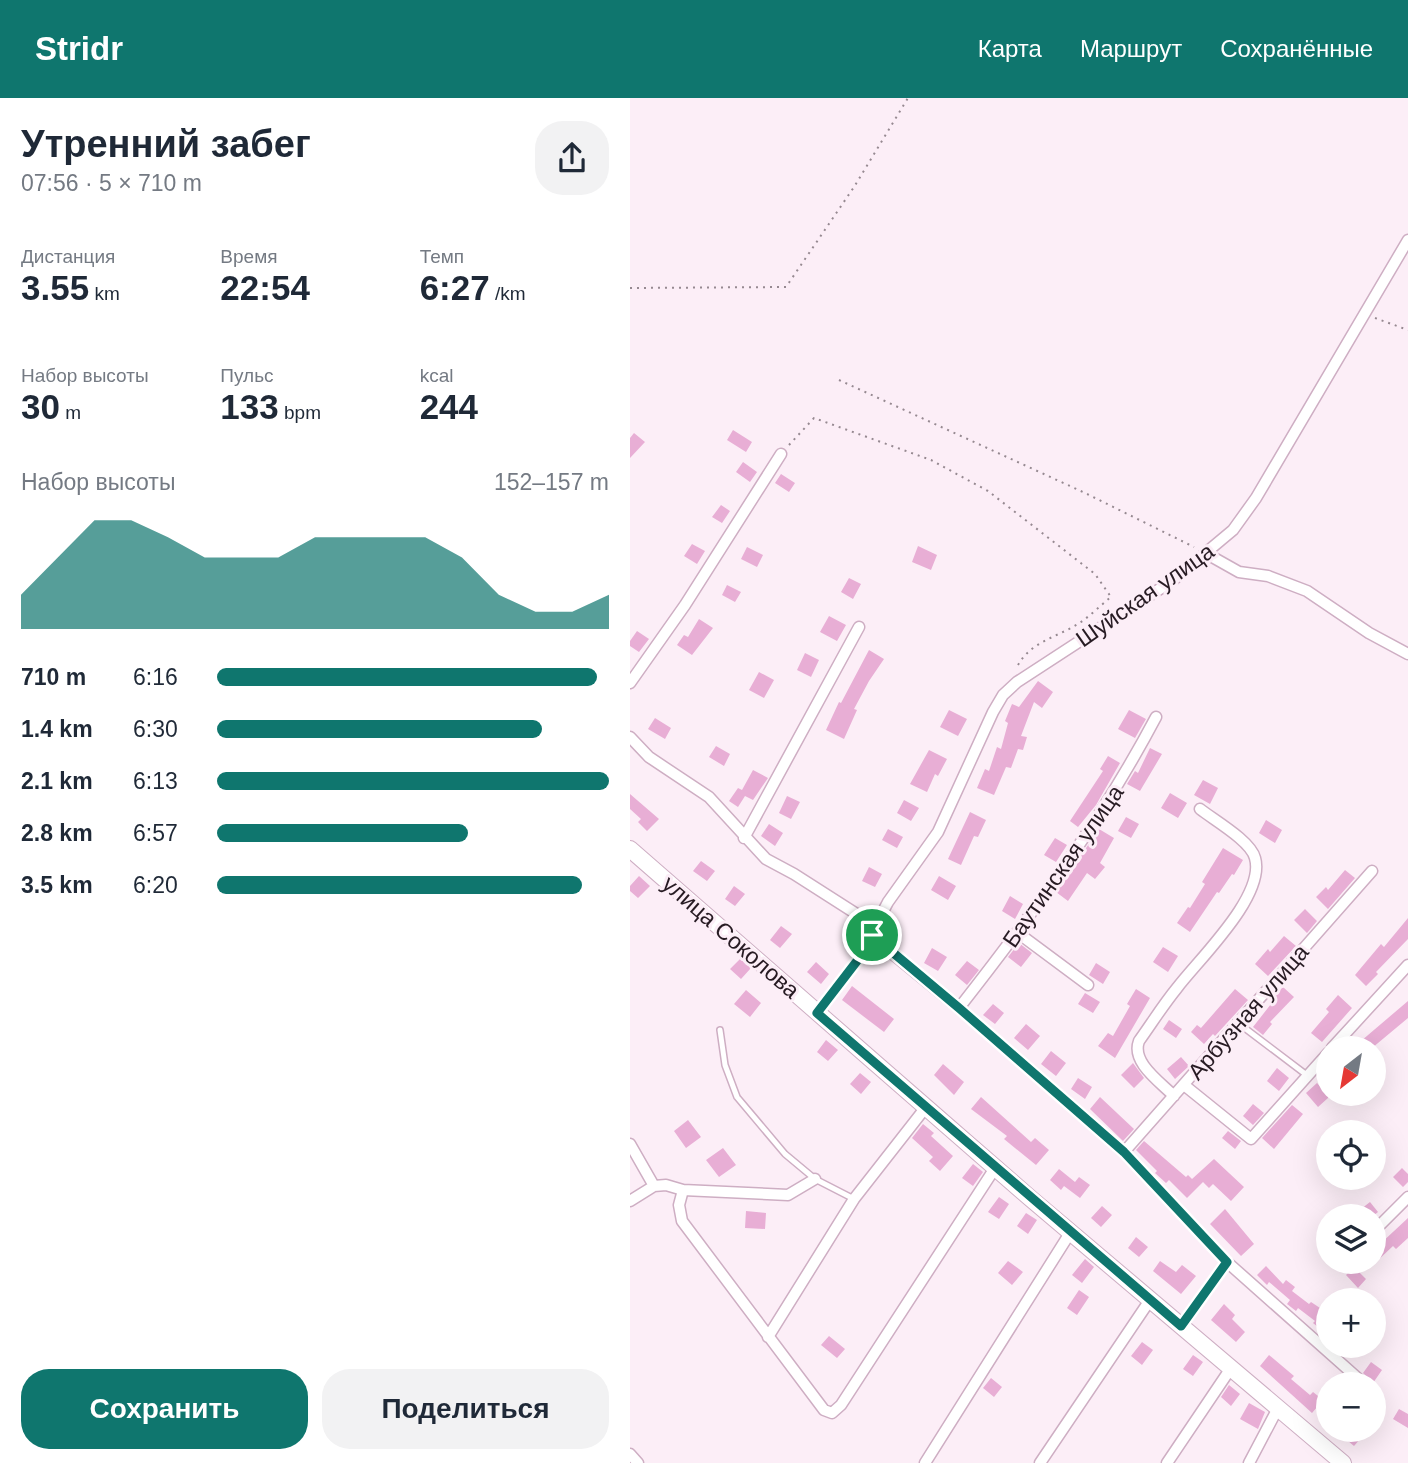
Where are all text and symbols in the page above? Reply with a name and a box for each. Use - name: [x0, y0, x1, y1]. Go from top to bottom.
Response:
- text: Stridr: [35, 30, 123, 67]
- text: Карта: [978, 35, 1042, 62]
- text: Маршрут: [1080, 35, 1182, 62]
- text: Сохранённые: [1220, 35, 1373, 62]
- button: share: [535, 121, 609, 195]
- text: Утренний забег: [21, 123, 311, 165]
- text: 07:56 · 5 × 710 m: [21, 170, 202, 196]
- text: Дистанция: [21, 246, 115, 267]
- text: Время: [220, 246, 278, 267]
- text: Темп: [420, 246, 464, 267]
- text: 3.55: [21, 268, 89, 307]
- text: 22:54: [220, 268, 310, 307]
- text: 6:27: [420, 268, 490, 307]
- text: km: [89, 283, 120, 304]
- text: /km: [490, 283, 526, 304]
- text: Набор высоты: [21, 365, 149, 386]
- text: Пульс: [220, 365, 274, 386]
- text: kcal: [420, 365, 453, 386]
- text: 30: [21, 387, 60, 426]
- text: 133: [220, 387, 279, 426]
- text: 244: [420, 387, 478, 426]
- text: m: [60, 402, 81, 423]
- text: bpm: [279, 402, 321, 423]
- text: Набор высоты: [21, 469, 175, 495]
- text: 152–157 m: [494, 469, 609, 495]
- street label: Шуйская улица: [1071, 538, 1219, 652]
- text: 710 m: [21, 664, 86, 690]
- text: 6:16: [133, 664, 178, 690]
- text: 1.4 km: [21, 716, 93, 742]
- text: 6:30: [133, 716, 178, 742]
- text: 2.1 km: [21, 768, 93, 794]
- text: 6:13: [133, 768, 178, 794]
- street label: Баутинская улица: [997, 780, 1129, 952]
- text: 2.8 km: [21, 820, 93, 846]
- text: 6:57: [133, 820, 178, 846]
- street label: улица Соколова: [657, 870, 805, 1004]
- text: 3.5 km: [21, 872, 93, 898]
- text: 6:20: [133, 872, 178, 898]
- pin: [842, 905, 902, 965]
- icon: arrive: [853, 916, 891, 954]
- street label: Арбузная улица: [1182, 939, 1314, 1085]
- north arrow: [1316, 1036, 1386, 1106]
- map controls: [1316, 1036, 1386, 1442]
- button: locate: [1316, 1120, 1386, 1190]
- button: layers: [1316, 1204, 1386, 1274]
- button: +: [1316, 1288, 1386, 1358]
- button: Сохранить: [21, 1369, 308, 1449]
- button: Поделиться: [322, 1369, 609, 1449]
- button: −: [1316, 1372, 1386, 1442]

